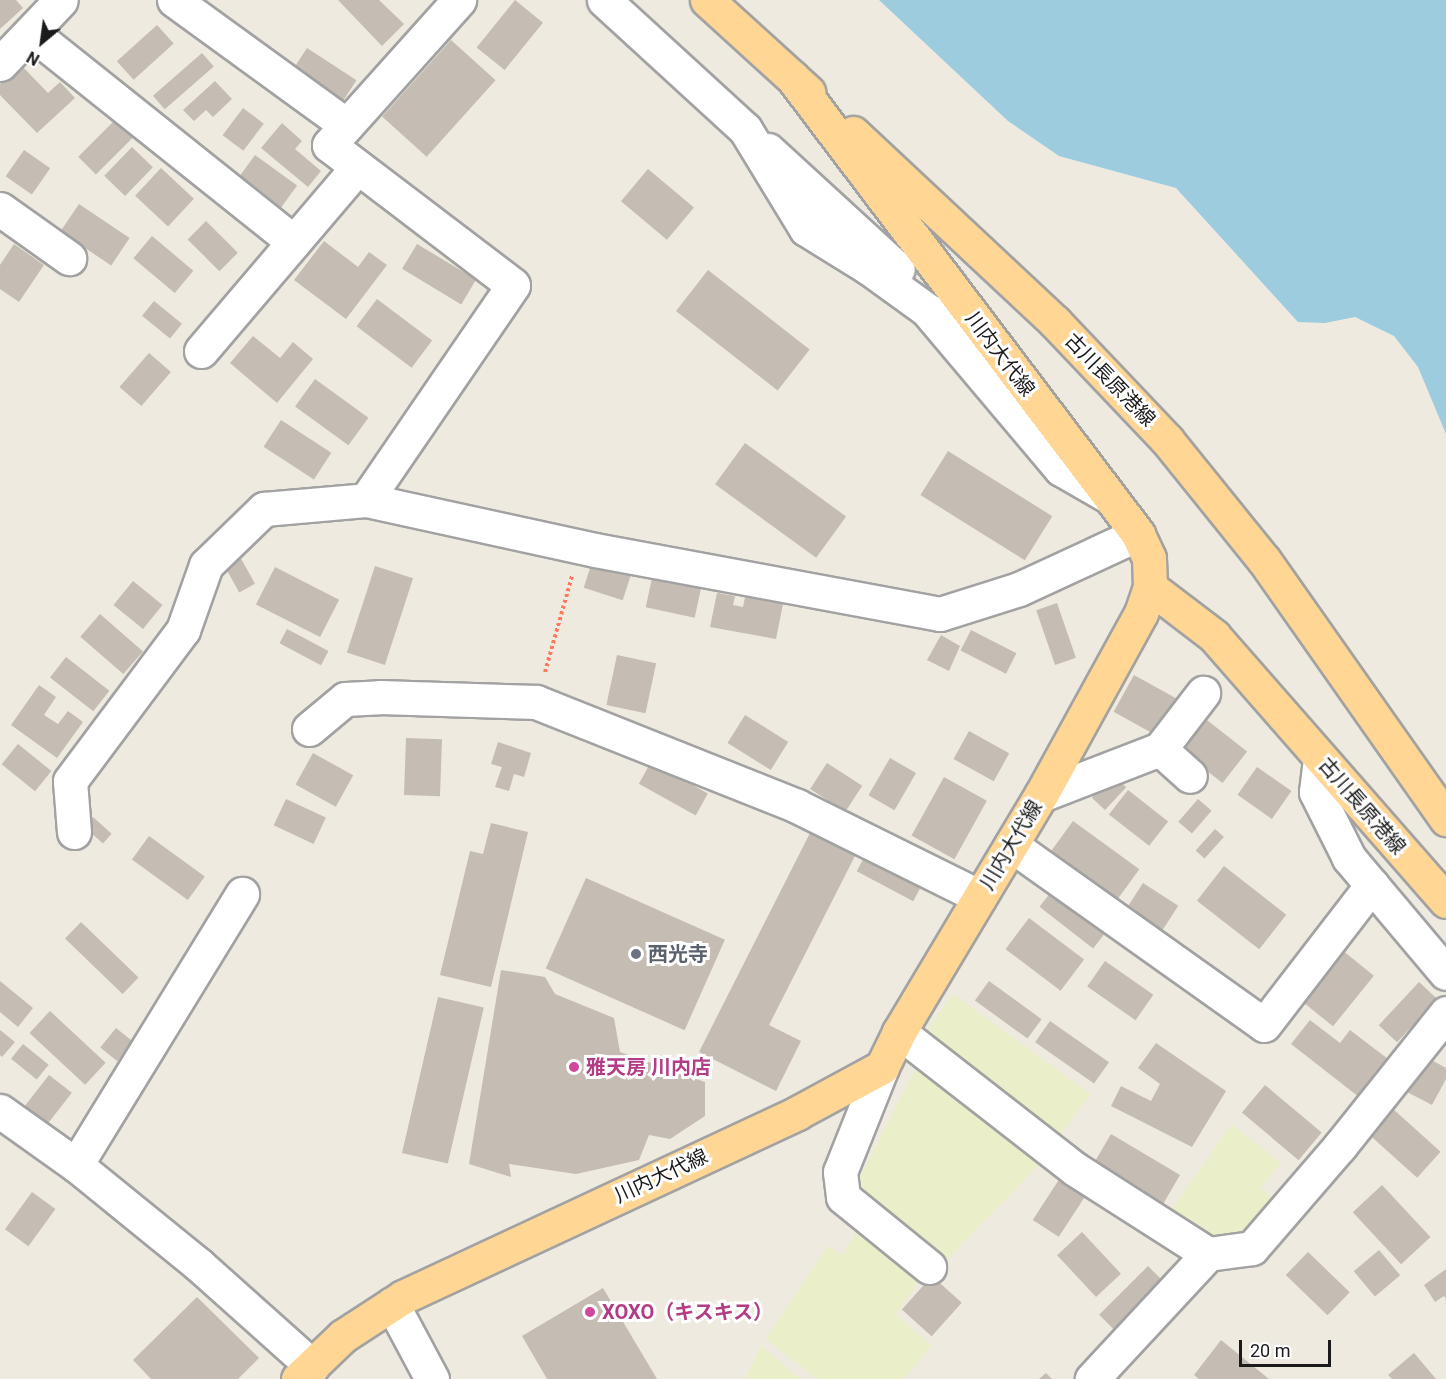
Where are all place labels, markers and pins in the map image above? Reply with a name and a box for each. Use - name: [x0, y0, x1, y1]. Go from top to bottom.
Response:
- place label: 西光寺: [648, 942, 708, 966]
- marker: 西光寺: [629, 947, 643, 961]
- place label: 雅天房 川内店: [586, 1055, 711, 1079]
- marker: 雅天房 川内店: [567, 1060, 581, 1074]
- place label: XOXO（キスキス）: [602, 1300, 774, 1324]
- marker: XOXO（キスキス）: [583, 1305, 597, 1319]

